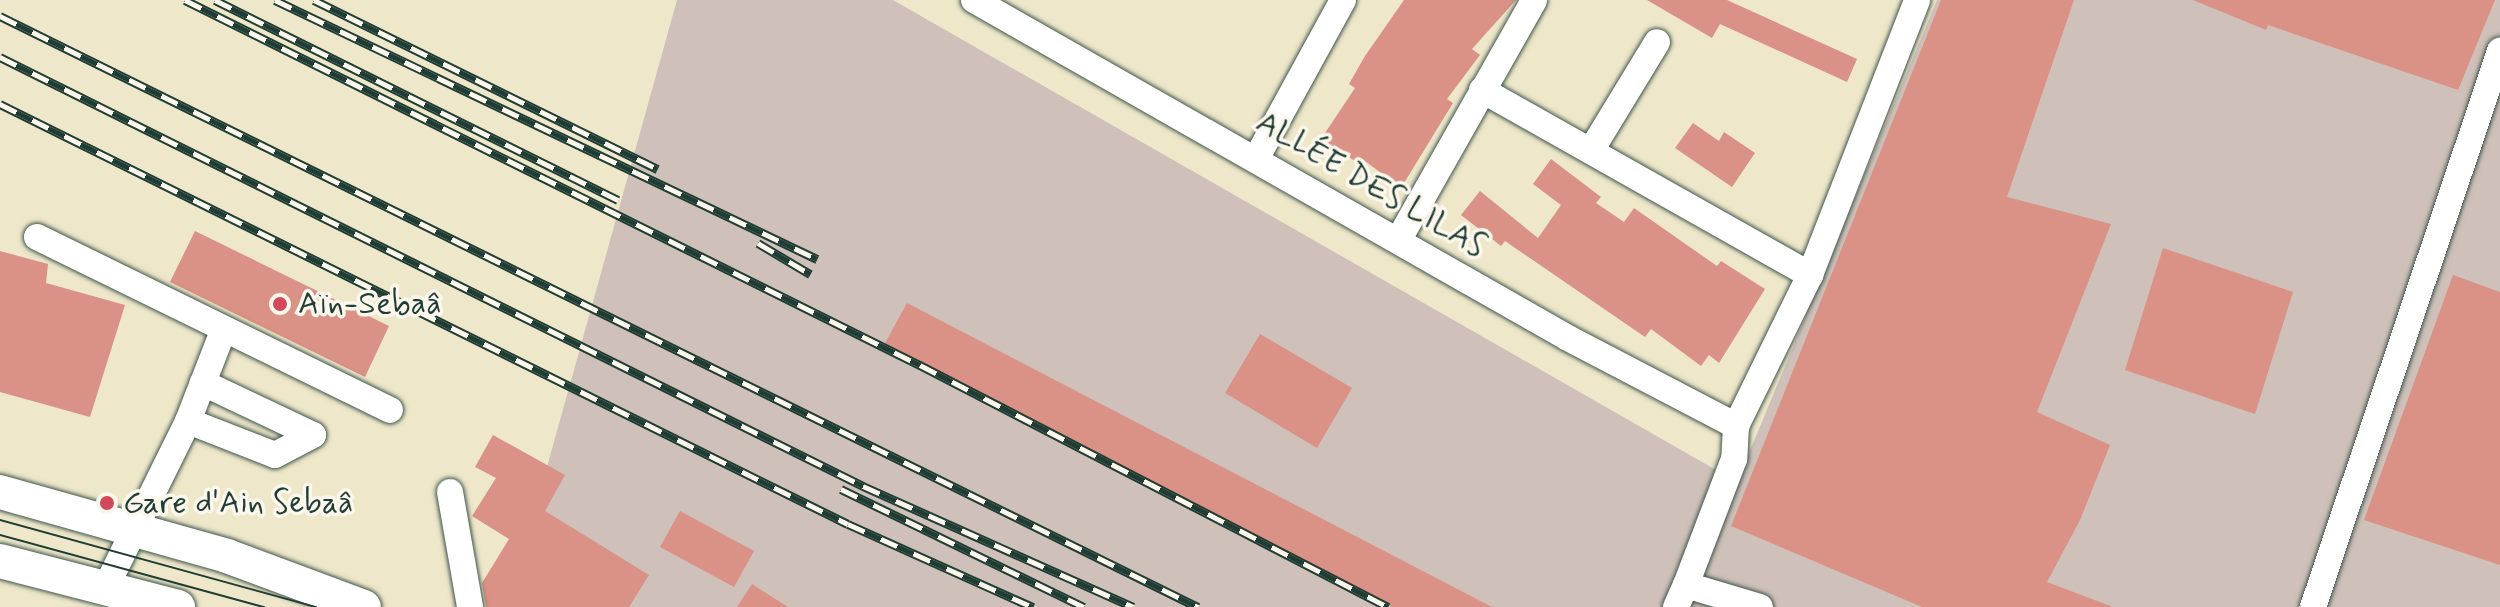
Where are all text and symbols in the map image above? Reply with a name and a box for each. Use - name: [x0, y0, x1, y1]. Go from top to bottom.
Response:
- street label: ALLÉE DES LILAS: [1248, 103, 1494, 267]
- place label: Aïn-Sebaâ: [298, 285, 441, 323]
- marker: Aïn-Sebaâ: [269, 293, 291, 315]
- place label: Gare d'Ain Sebaâ: [123, 484, 353, 522]
- marker: Gare d'Ain Sebaâ: [98, 494, 116, 512]

